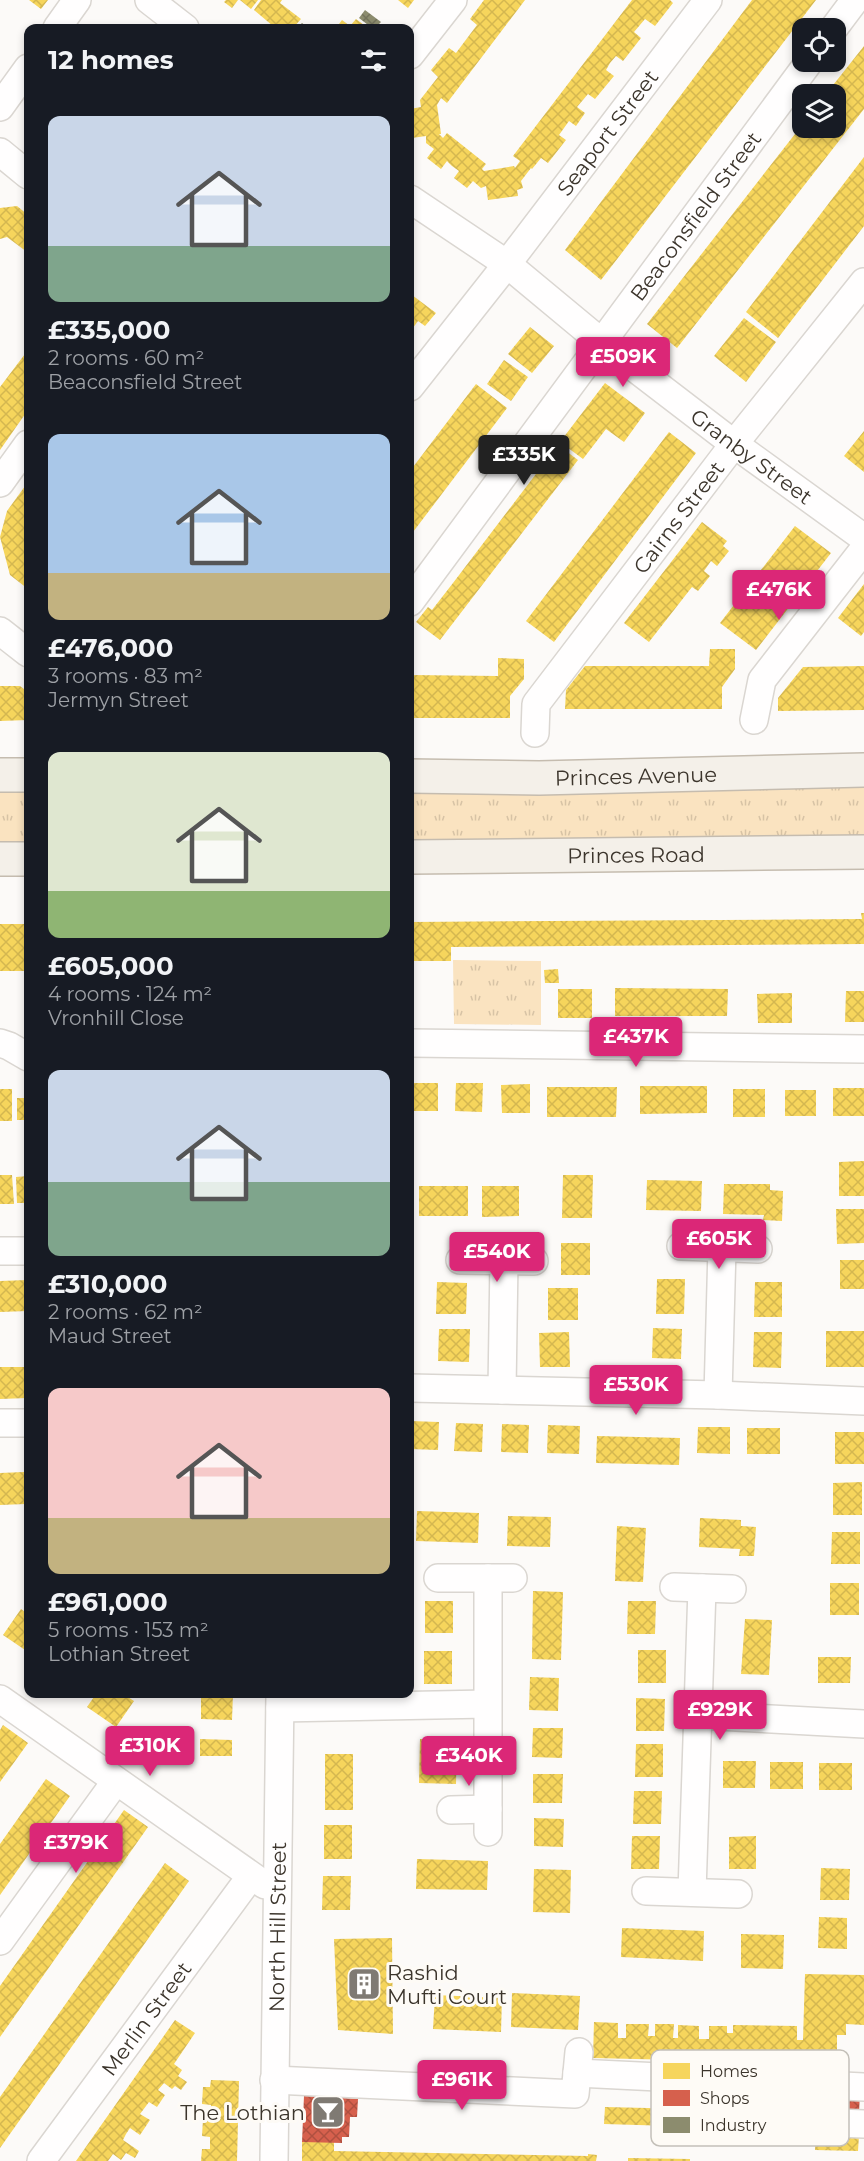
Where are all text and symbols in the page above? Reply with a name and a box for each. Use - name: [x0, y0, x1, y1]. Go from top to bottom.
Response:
- map controls: [792, 18, 846, 138]
- button: locate: [792, 18, 846, 72]
- text: 12 homes: [48, 44, 174, 76]
- icon: filters: [357, 44, 390, 77]
- street label: Seaport Street: [551, 65, 663, 200]
- button: layers: [792, 84, 846, 138]
- street label: Beaconsfield Street: [624, 126, 766, 306]
- icon: home: [165, 155, 273, 263]
- text: £335,000: [48, 314, 170, 346]
- pin: £509K: [581, 337, 665, 388]
- text: £509K: [590, 344, 656, 368]
- text: 2 rooms · 60 m²: [48, 346, 204, 370]
- text: Beaconsfield Street: [48, 370, 242, 394]
- street label: Granby Street: [686, 403, 817, 509]
- pin: £335K: [482, 435, 566, 486]
- text: £335K: [492, 442, 556, 466]
- street label: Cairns Street: [628, 456, 729, 578]
- icon: home: [165, 473, 273, 581]
- pin: £476K: [737, 570, 821, 621]
- text: £476K: [746, 577, 812, 601]
- text: £476,000: [48, 632, 173, 664]
- text: 3 rooms · 83 m²: [48, 664, 203, 688]
- text: Jermyn Street: [48, 688, 189, 712]
- street label: Princes Avenue: [555, 761, 717, 790]
- icon: home: [165, 791, 273, 899]
- street label: Princes Road: [567, 841, 705, 868]
- text: £605,000: [48, 950, 174, 982]
- text: 4 rooms · 124 m²: [48, 982, 212, 1006]
- text: Vronhill Close: [48, 1006, 184, 1030]
- pin: £437K: [594, 1017, 678, 1068]
- text: £437K: [603, 1024, 669, 1048]
- icon: home: [165, 1109, 273, 1217]
- pin: £605K: [677, 1219, 761, 1270]
- text: £605K: [686, 1226, 752, 1250]
- pin: £540K: [455, 1232, 539, 1283]
- text: £540K: [463, 1239, 531, 1263]
- text: £310,000: [48, 1268, 167, 1300]
- text: 2 rooms · 62 m²: [48, 1300, 203, 1324]
- text: Maud Street: [48, 1324, 172, 1348]
- pin: £530K: [594, 1365, 678, 1416]
- text: £530K: [603, 1372, 669, 1396]
- icon: home: [165, 1427, 273, 1535]
- text: £961,000: [48, 1586, 168, 1618]
- text: 5 rooms · 153 m²: [48, 1618, 209, 1642]
- text: Lothian Street: [48, 1642, 190, 1666]
- pin: £929K: [678, 1690, 762, 1741]
- text: £929K: [688, 1697, 752, 1721]
- pin: £310K: [108, 1726, 192, 1777]
- text: £310K: [119, 1733, 181, 1757]
- pin: £340K: [427, 1736, 511, 1787]
- text: £340K: [435, 1743, 503, 1767]
- pin: £379K: [34, 1823, 118, 1874]
- text: £379K: [44, 1830, 108, 1854]
- street label: North Hill Street: [263, 1842, 291, 2012]
- street label: Merlin Street: [96, 1957, 196, 2080]
- place label: Rashid Mufti Court: [387, 1960, 507, 2009]
- building icon: Rashid Mufti Court: [346, 1966, 382, 2002]
- legend: [651, 2050, 849, 2146]
- pin: £961K: [420, 2060, 504, 2111]
- text: Homes: [700, 2062, 758, 2081]
- text: £961K: [431, 2067, 493, 2091]
- text: Shops: [700, 2089, 750, 2108]
- bar icon: The Lothian: [310, 2094, 346, 2130]
- place label: The Lothian: [180, 2100, 305, 2125]
- text: Industry: [700, 2116, 767, 2135]

